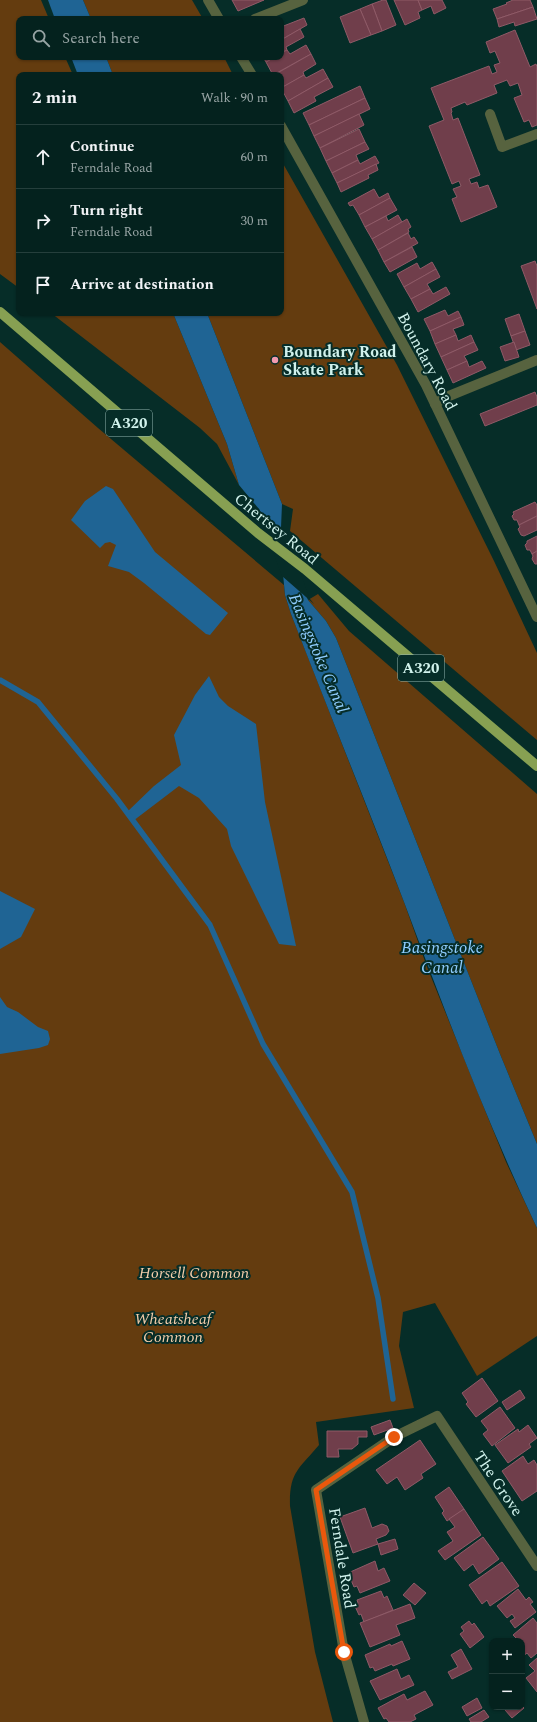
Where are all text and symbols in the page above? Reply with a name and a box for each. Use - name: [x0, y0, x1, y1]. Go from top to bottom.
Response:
- search box: [16, 16, 284, 60]
- icon: search: [30, 27, 52, 49]
- text: Search here: [62, 27, 140, 50]
- text: 2 min: [32, 85, 77, 111]
- text: Walk · 90 m: [201, 88, 268, 108]
- text: Continue: [70, 135, 135, 158]
- icon: ahead: [32, 146, 54, 168]
- text: 60 m: [241, 147, 268, 167]
- text: Ferndale Road: [70, 158, 153, 178]
- text: Turn right: [70, 199, 143, 222]
- icon: right: [32, 210, 54, 232]
- text: 30 m: [241, 211, 268, 231]
- text: Ferndale Road: [70, 222, 153, 242]
- text: Arrive at destination: [70, 273, 214, 296]
- icon: arrive: [32, 274, 54, 296]
- street label: Boundary Road: [391, 308, 463, 415]
- place label: Boundary Road Skate Park: [283, 340, 397, 382]
- marker: Boundary Road Skate Park: [270, 355, 280, 365]
- road number: A320: [106, 410, 152, 436]
- street label: Chertsey Road: [229, 487, 324, 571]
- water label: Basingstoke Canal: [281, 589, 355, 718]
- road number: A320: [398, 655, 444, 681]
- water label: Basingstoke Canal: [401, 935, 483, 981]
- park label: Horsell Common: [139, 1261, 250, 1285]
- park label: Wheatsheaf Common: [134, 1307, 215, 1349]
- route end: [385, 1428, 403, 1446]
- street label: The Grove: [467, 1446, 529, 1521]
- street label: Ferndale Road: [322, 1506, 362, 1610]
- map controls: [489, 1638, 525, 1710]
- button: +: [489, 1638, 525, 1674]
- route start: [335, 1643, 353, 1661]
- button: −: [489, 1674, 525, 1710]

